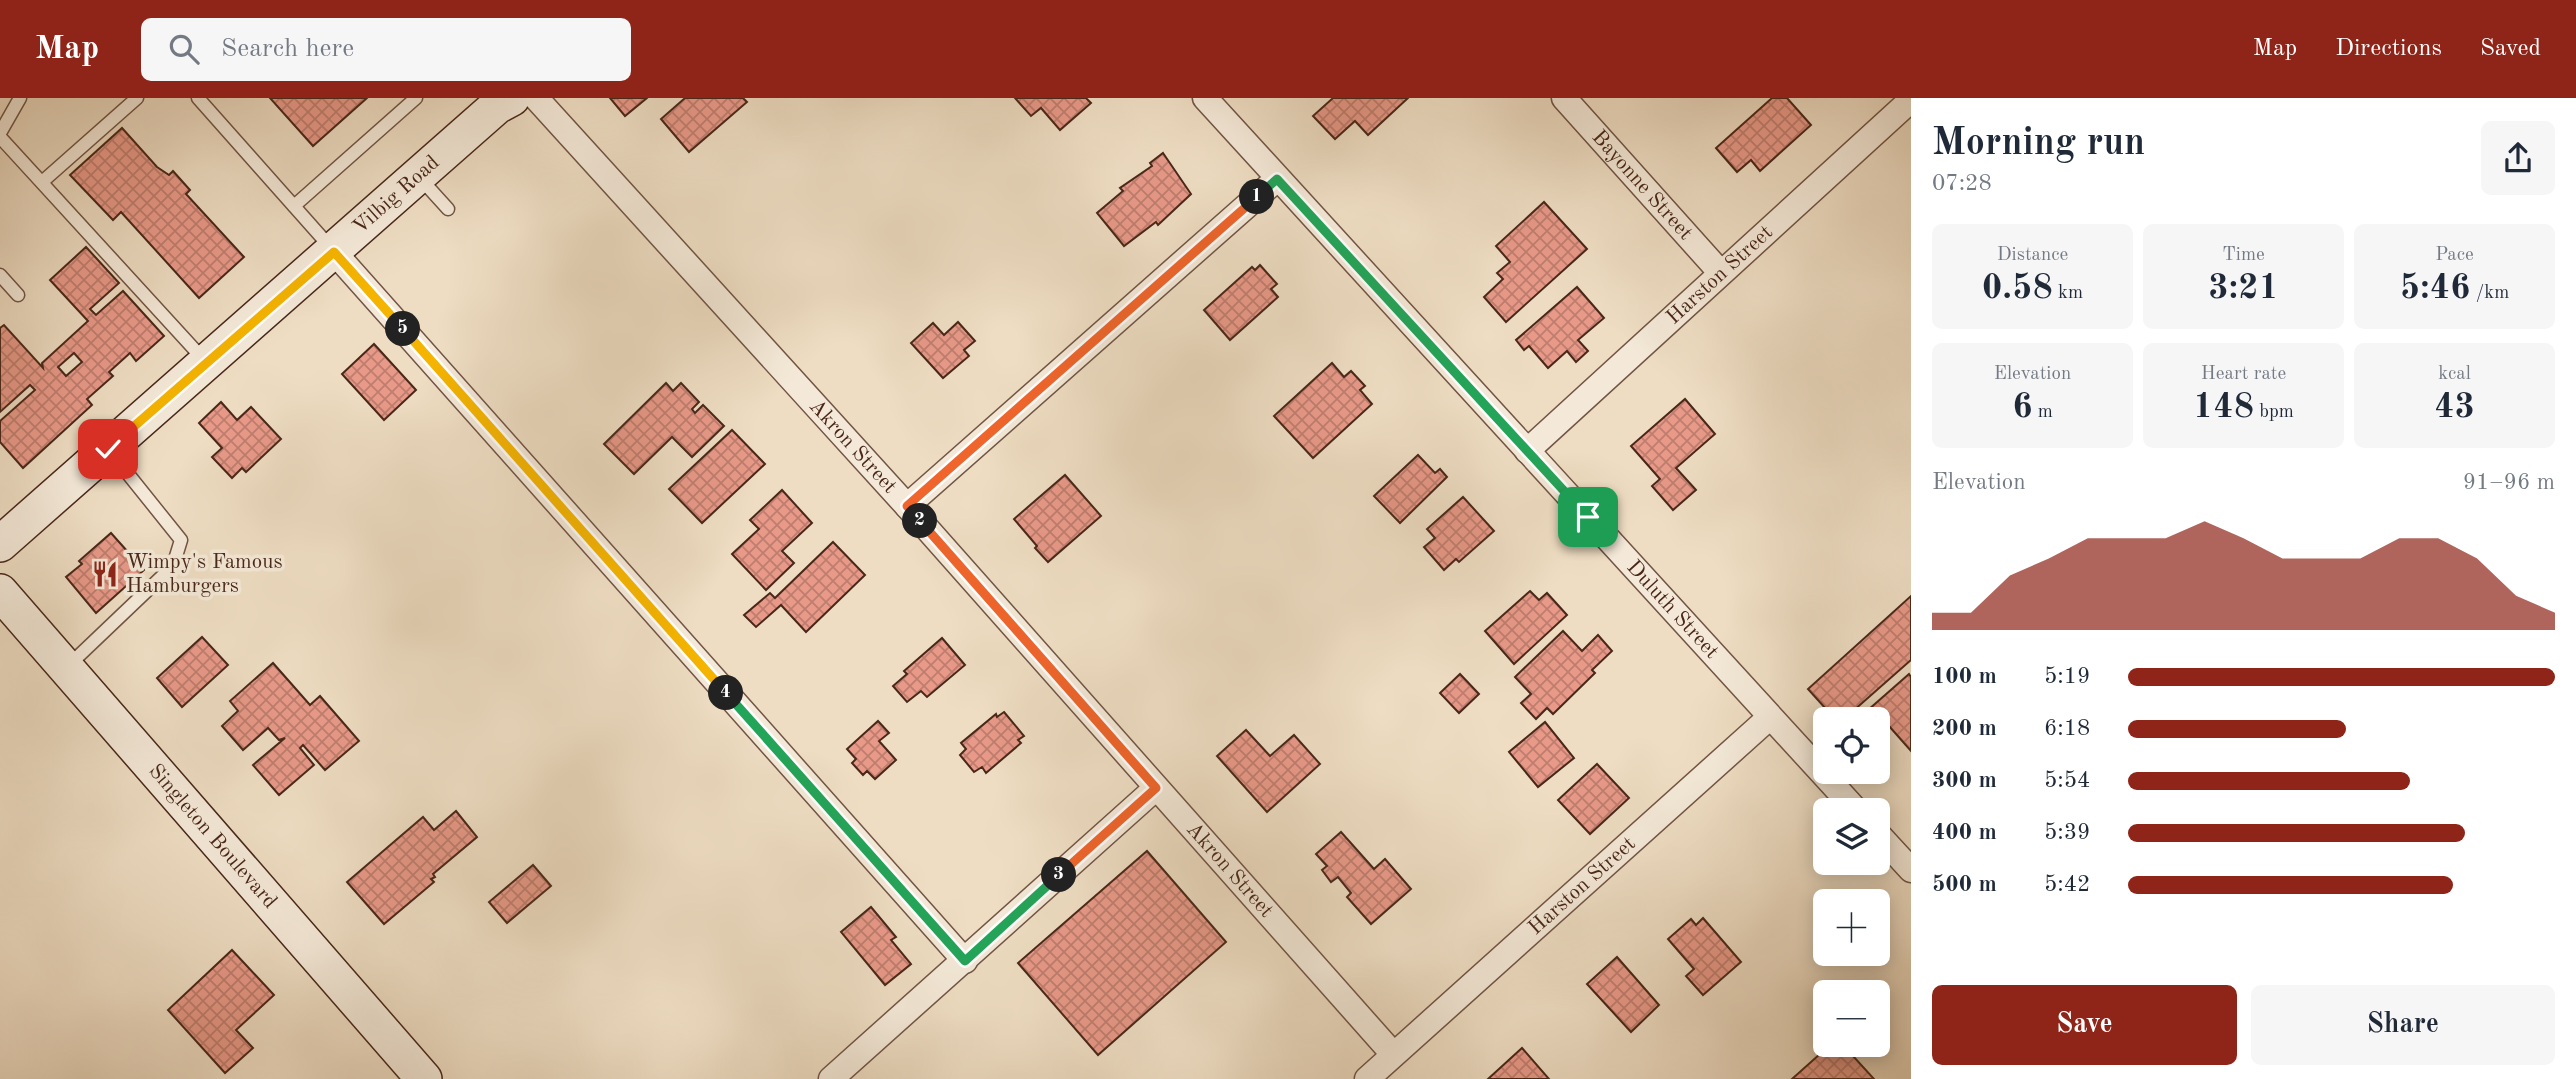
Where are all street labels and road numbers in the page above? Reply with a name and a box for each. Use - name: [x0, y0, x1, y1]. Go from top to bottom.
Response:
- street label: Bayonne Street: [1588, 126, 1696, 244]
- street label: Vilbig Road: [349, 152, 443, 238]
- street label: Harston Street: [1663, 221, 1777, 328]
- street label: Akron Street: [805, 395, 901, 498]
- street label: Duluth Street: [1623, 556, 1723, 663]
- street label: Singleton Boulevard: [145, 760, 281, 913]
- street label: Akron Street: [1183, 819, 1277, 921]
- street label: Harston Street: [1525, 833, 1639, 939]

